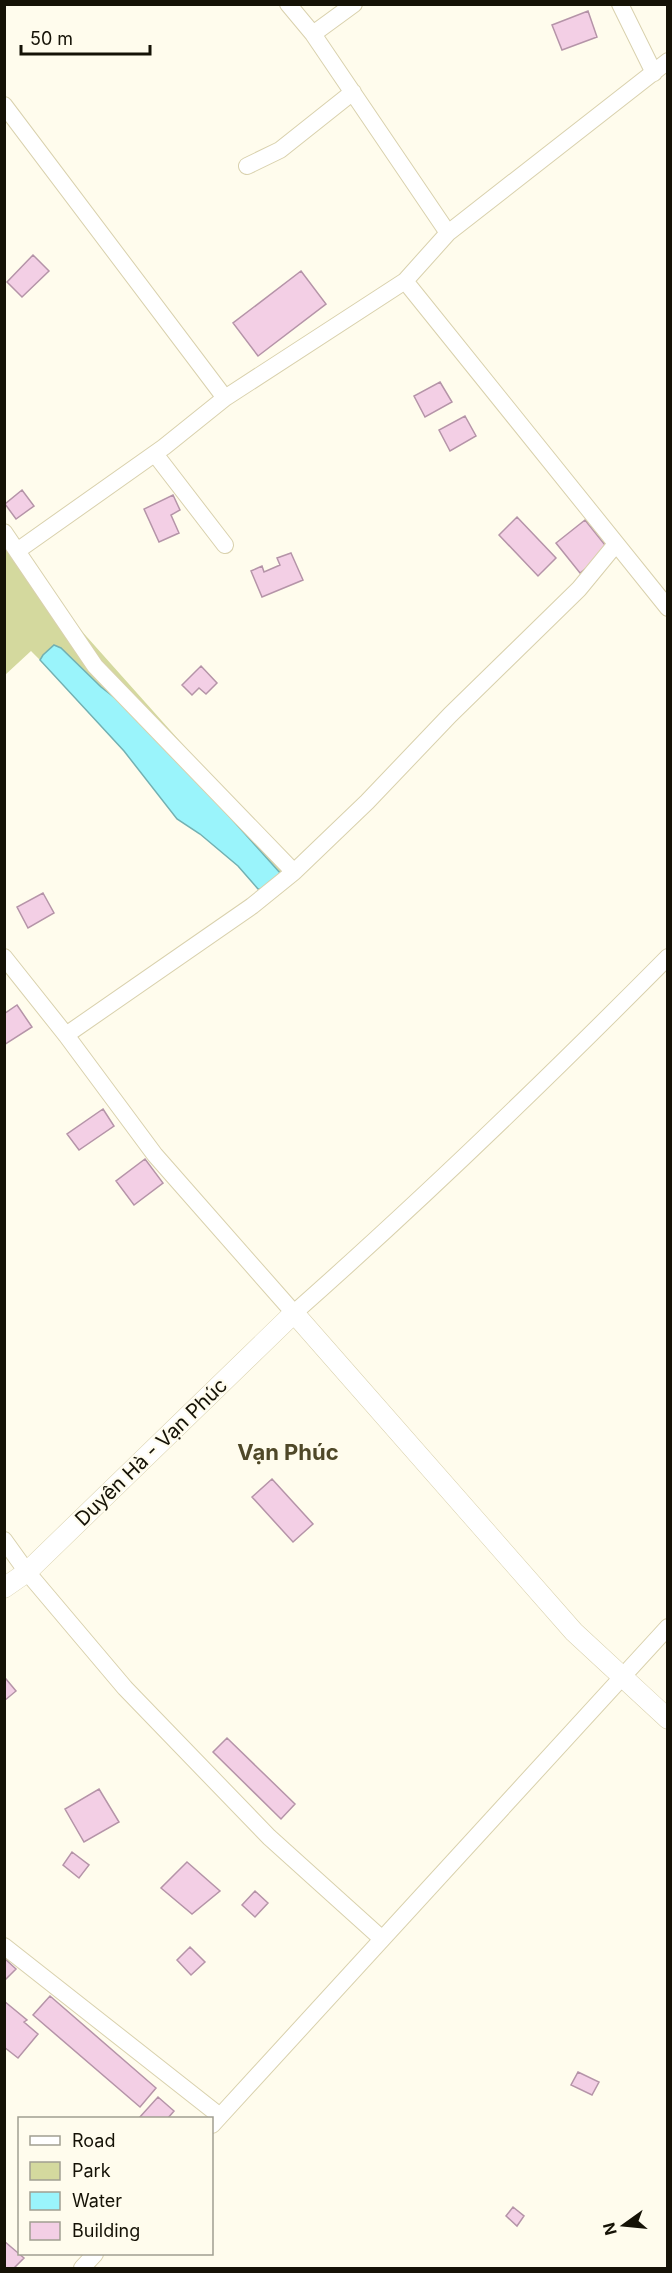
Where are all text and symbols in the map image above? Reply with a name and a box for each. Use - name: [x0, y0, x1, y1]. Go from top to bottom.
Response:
- scale bar: [21, 18, 150, 56]
- text: 50 m: [30, 28, 73, 49]
- street label: Duyên Hà - Vạn Phúc: [70, 1373, 232, 1531]
- district label: Vạn Phúc: [237, 1439, 339, 1465]
- legend: [18, 2117, 213, 2255]
- text: Road: [72, 2130, 115, 2151]
- text: Park: [72, 2160, 111, 2181]
- text: Water: [72, 2190, 122, 2211]
- north arrow: [594, 2195, 654, 2255]
- text: Building: [72, 2220, 140, 2241]
- text: N: [598, 2220, 621, 2237]

